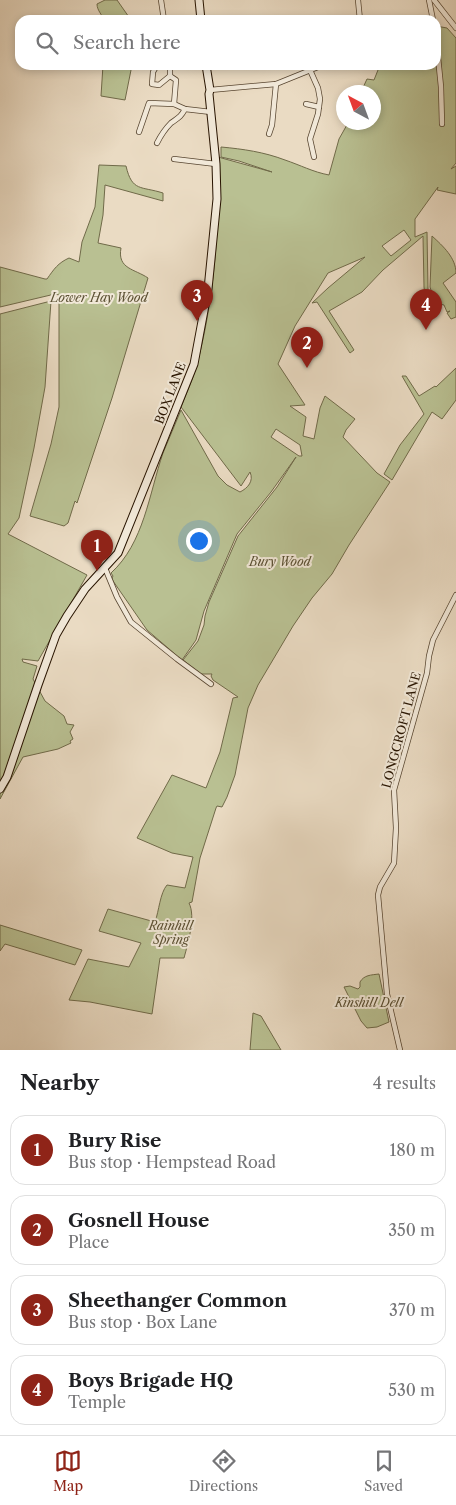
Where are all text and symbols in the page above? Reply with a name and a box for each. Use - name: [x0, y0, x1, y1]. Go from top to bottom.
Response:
- search box: [15, 15, 441, 70]
- icon: search: [33, 29, 61, 57]
- text: Search here: [73, 31, 181, 54]
- north arrow: [336, 85, 381, 130]
- pin: 3: [181, 280, 213, 321]
- pin: 4: [410, 289, 442, 330]
- park label: Lower Hay Wood: [49, 290, 150, 305]
- pin: 2: [291, 327, 323, 368]
- street label: BOX LANE: [151, 360, 189, 426]
- your location: [186, 528, 212, 554]
- pin: 1: [81, 530, 113, 571]
- park label: Bury Wood: [248, 554, 313, 569]
- street label: LONGCROFT LANE: [378, 670, 424, 790]
- park label: Rainhill Spring: [148, 918, 194, 947]
- park label: Kinshill Dell: [334, 995, 404, 1010]
- text: Nearby: [20, 1070, 99, 1095]
- text: 4 results: [373, 1073, 436, 1093]
- text: Bury Rise: [68, 1129, 161, 1152]
- text: 1: [33, 1140, 41, 1160]
- text: 180 m: [389, 1140, 435, 1160]
- text: Bus stop · Hempstead Road: [68, 1152, 276, 1172]
- text: Gosnell House: [68, 1209, 209, 1232]
- text: 2: [32, 1220, 42, 1240]
- text: 350 m: [388, 1220, 435, 1240]
- text: Place: [68, 1232, 109, 1252]
- text: Sheethanger Common: [68, 1289, 287, 1312]
- text: 3: [32, 1300, 42, 1320]
- text: 370 m: [389, 1300, 435, 1320]
- text: Bus stop · Box Lane: [68, 1312, 217, 1332]
- text: Boys Brigade HQ: [68, 1369, 233, 1392]
- text: 4: [32, 1380, 42, 1400]
- text: 530 m: [388, 1380, 435, 1400]
- text: Temple: [68, 1392, 126, 1412]
- tab: Map: [53, 1447, 83, 1495]
- tab: Directions: [189, 1447, 258, 1495]
- tab: Saved: [364, 1447, 403, 1495]

